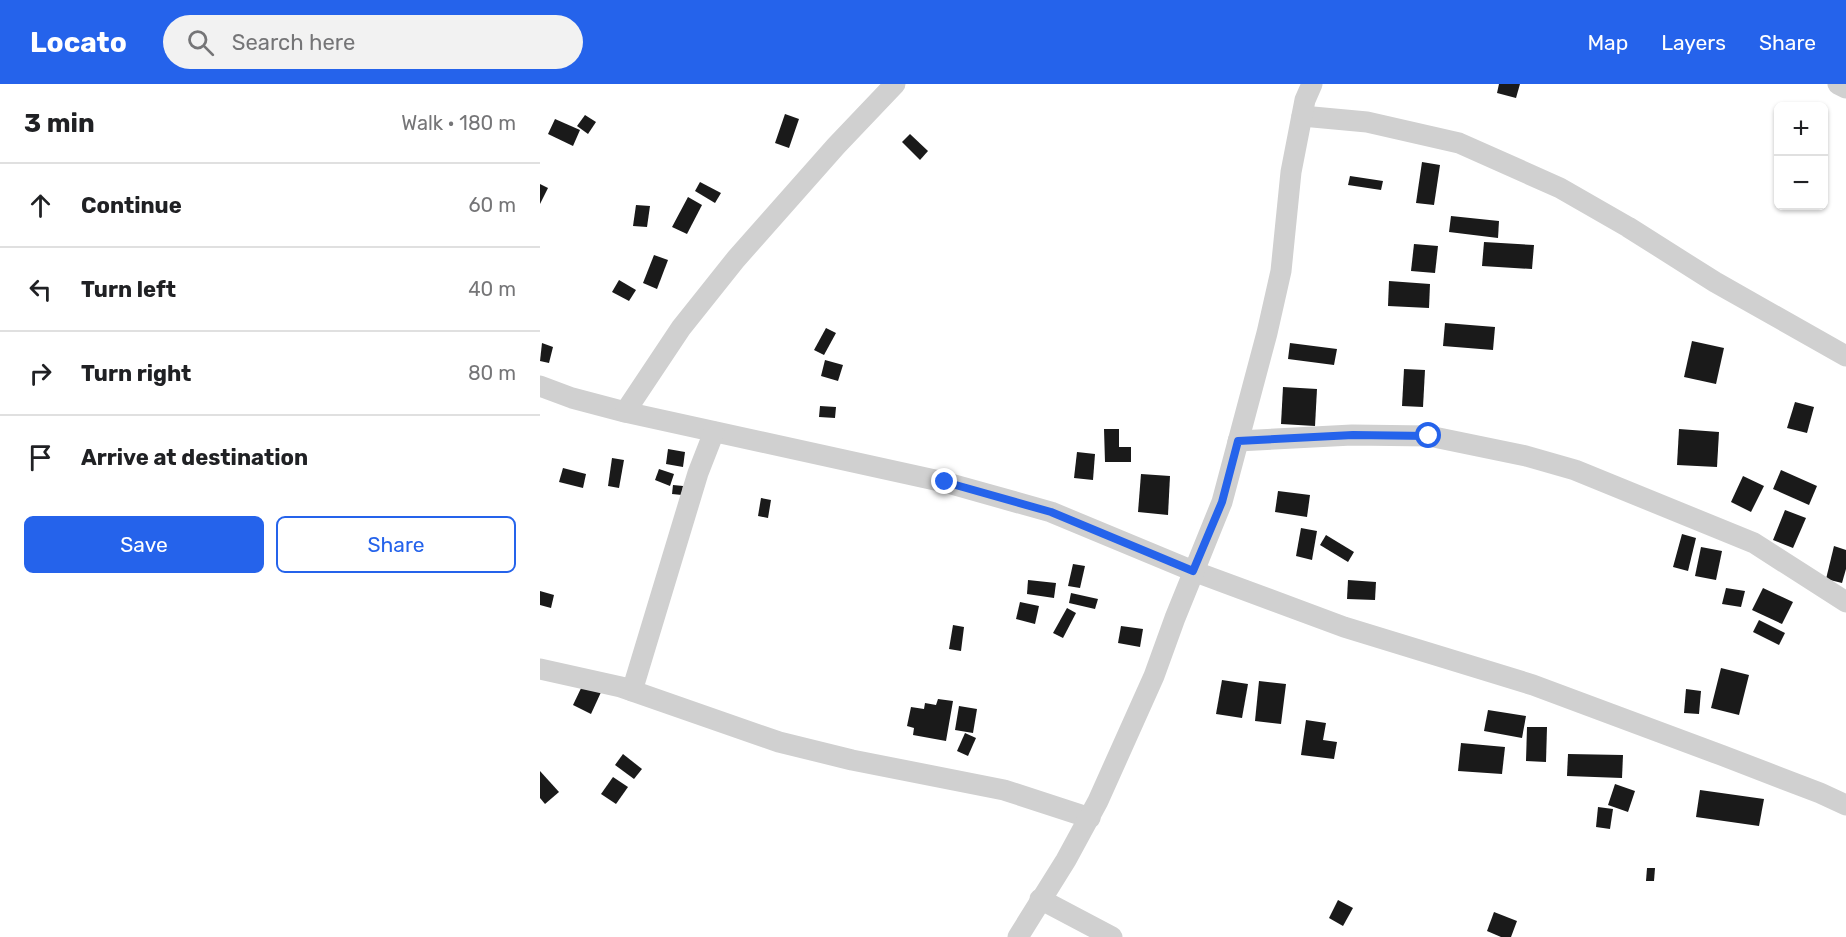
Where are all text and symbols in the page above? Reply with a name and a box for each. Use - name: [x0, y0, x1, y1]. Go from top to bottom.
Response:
- search box: [163, 15, 583, 69]
- text: Locato: [30, 26, 127, 59]
- icon: search: [184, 26, 217, 59]
- text: Search here: [232, 29, 355, 56]
- text: Map: [1587, 30, 1628, 55]
- text: Layers: [1661, 30, 1726, 55]
- text: Share: [1759, 30, 1816, 55]
- map controls: [1774, 102, 1828, 210]
- button: +: [1774, 102, 1828, 156]
- text: 3 min: [24, 108, 95, 139]
- text: Walk · 180 m: [401, 111, 516, 135]
- button: −: [1774, 156, 1828, 210]
- icon: ahead: [24, 189, 57, 222]
- text: Continue: [81, 192, 182, 219]
- text: 60 m: [469, 193, 516, 217]
- icon: left: [24, 273, 57, 306]
- text: Turn left: [81, 276, 176, 303]
- text: 40 m: [468, 277, 516, 301]
- icon: right: [24, 357, 57, 390]
- text: Turn right: [81, 360, 191, 387]
- text: 80 m: [468, 361, 516, 385]
- route start: [1415, 422, 1441, 448]
- icon: arrive: [24, 441, 57, 474]
- text: Arrive at destination: [81, 444, 308, 471]
- route end: [931, 468, 957, 494]
- button: Save: [24, 516, 264, 573]
- button: Share: [276, 516, 516, 573]

